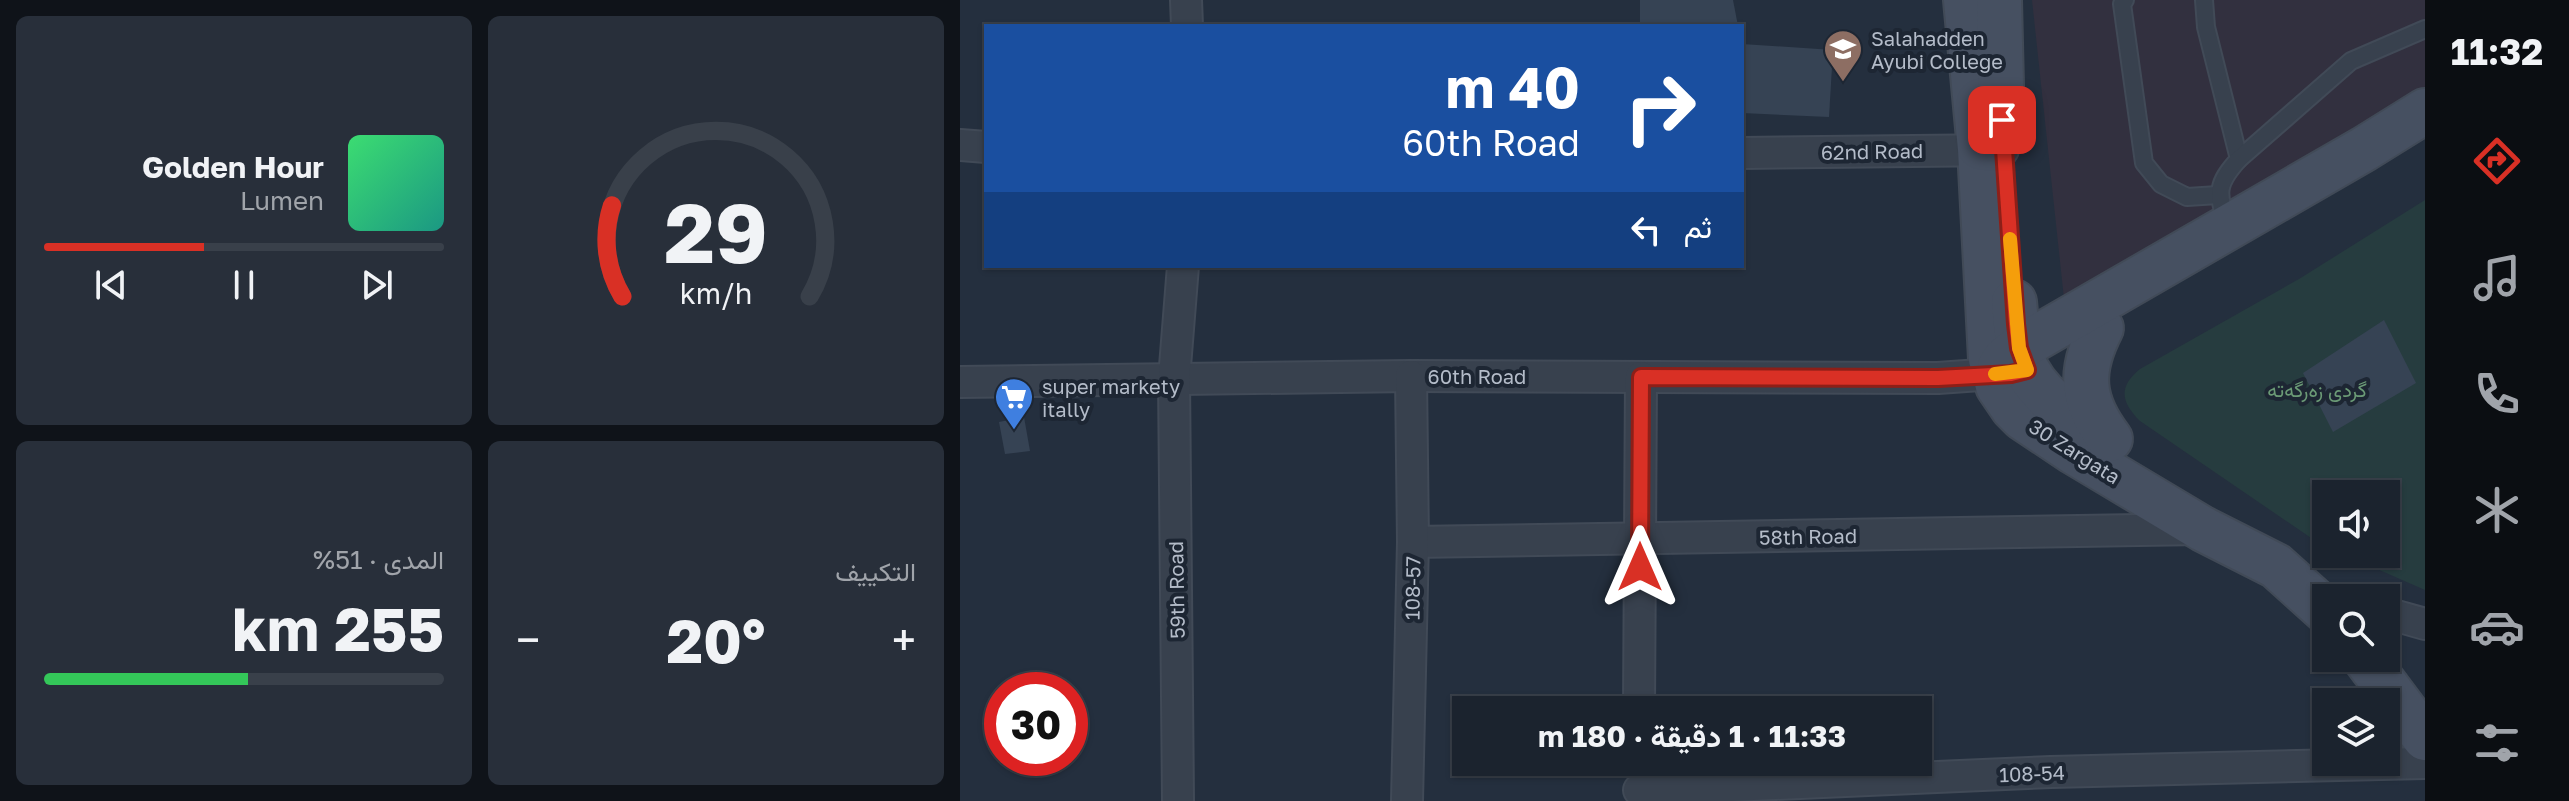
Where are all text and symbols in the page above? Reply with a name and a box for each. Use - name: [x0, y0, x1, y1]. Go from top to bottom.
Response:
- place label: Salahadden Ayubi College: [1871, 26, 2003, 73]
- school or university icon: Salahadden Ayubi College: [1822, 28, 1864, 83]
- text: 11:32: [2451, 30, 2543, 73]
- text: 40 m: [1446, 53, 1580, 120]
- icon: right: [1608, 56, 1712, 160]
- pin: [1968, 86, 2036, 154]
- icon: arrive: [1980, 98, 2024, 142]
- text: 60th Road: [1402, 121, 1580, 164]
- icon: directions: [2469, 133, 2525, 189]
- street label: 62nd Road: [1821, 138, 1923, 164]
- text: Golden Hour: [142, 149, 324, 185]
- text: 29: [664, 180, 768, 280]
- text: Lumen: [240, 185, 324, 216]
- icon: left: [1624, 208, 1668, 252]
- text: ثم: [1684, 209, 1712, 245]
- icon: music: [2469, 250, 2525, 306]
- icon: previous: [89, 263, 133, 307]
- icon: pause: [222, 263, 266, 307]
- icon: next: [355, 263, 399, 307]
- text: km/h: [680, 276, 752, 310]
- street label: 60th Road: [1428, 364, 1526, 388]
- icon: phone: [2469, 366, 2525, 422]
- place label: super markety itally: [1042, 374, 1180, 421]
- supermarket icon: super markety itally: [993, 376, 1035, 431]
- park label: گردی زەرگەتە: [2267, 377, 2367, 403]
- street label: 30 Zargata: [2025, 414, 2125, 488]
- map controls: [2312, 480, 2400, 776]
- button: sound: [2312, 480, 2400, 568]
- icon: climate: [2469, 482, 2525, 538]
- street label: 58th Road: [1759, 523, 1857, 549]
- position arrow: [1598, 525, 1682, 609]
- street label: 59th Road: [1163, 541, 1189, 639]
- text: المدى · 51%: [313, 544, 444, 575]
- text: التكييف: [835, 556, 916, 587]
- street label: 108-57: [1399, 556, 1425, 620]
- button: search: [2312, 584, 2400, 672]
- text: 255 km: [232, 592, 444, 664]
- icon: car: [2469, 599, 2525, 655]
- text: 20°: [667, 604, 766, 676]
- text: −: [516, 613, 540, 666]
- text: +: [892, 613, 916, 666]
- speed limit sign: 30: [984, 672, 1088, 776]
- button: layers: [2312, 688, 2400, 776]
- icon: filters: [2469, 715, 2525, 771]
- text: 11:33 · 1 دقيقة · 180 m: [1538, 718, 1846, 754]
- street label: 108-54: [1999, 760, 2065, 786]

